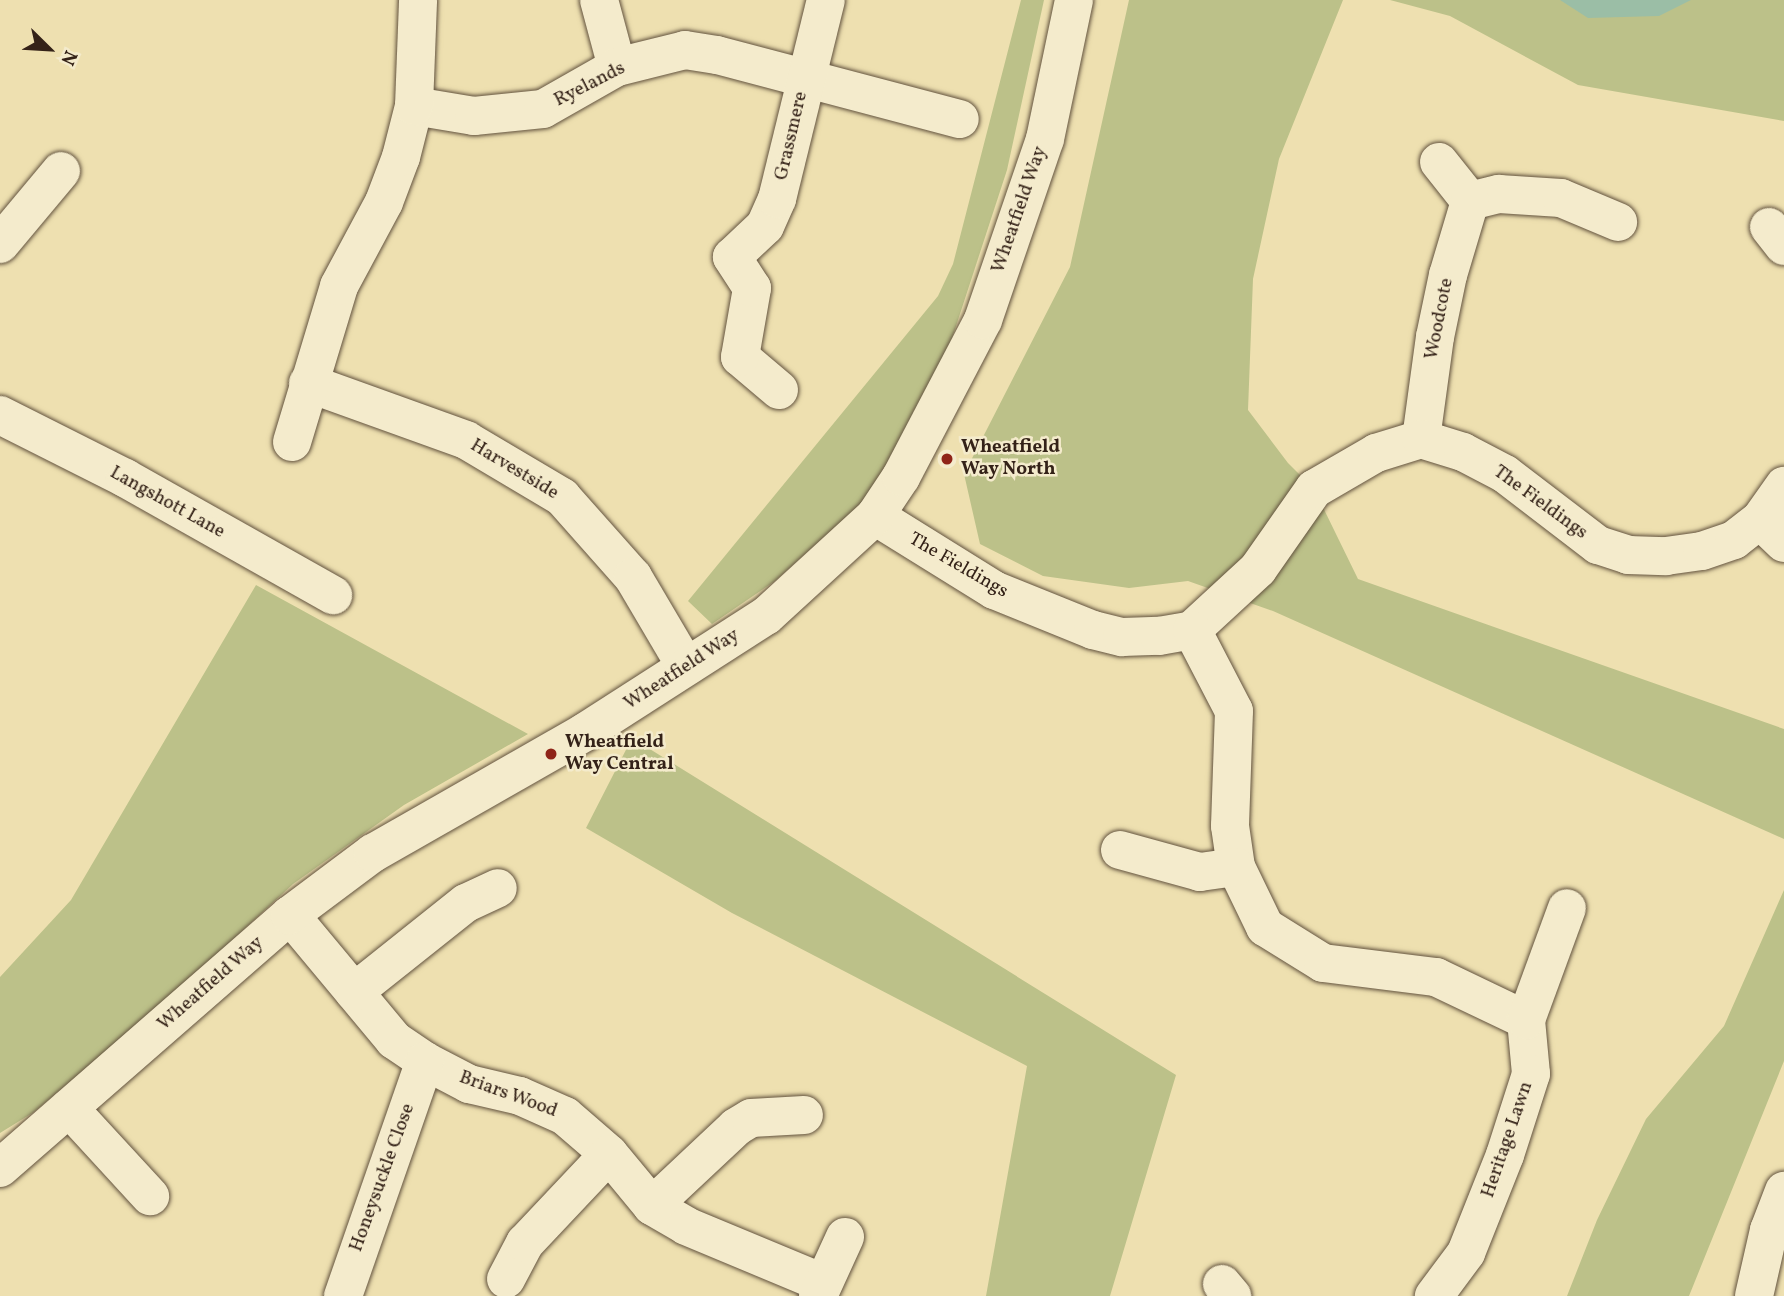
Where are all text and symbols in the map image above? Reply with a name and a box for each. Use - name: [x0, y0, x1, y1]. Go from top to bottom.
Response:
- north arrow: [14, 14, 84, 84]
- text: N: [54, 46, 83, 69]
- street label: Ryelands: [551, 57, 629, 113]
- street label: Grassmere: [771, 89, 813, 183]
- street label: Wheatfield Way: [988, 143, 1052, 277]
- street label: Woodcote: [1421, 276, 1459, 362]
- street label: Harvestside: [466, 435, 562, 505]
- place label: Wheatfield Way North: [961, 437, 1060, 481]
- marker: Wheatfield Way North: [939, 451, 955, 467]
- street label: The Fieldings: [1488, 461, 1592, 545]
- street label: Langshott Lane: [105, 462, 229, 544]
- street label: The Fieldings: [904, 528, 1012, 604]
- street label: Wheatfield Way: [620, 624, 744, 716]
- place label: Wheatfield Way Central: [565, 732, 674, 776]
- marker: Wheatfield Way Central: [543, 746, 559, 762]
- street label: Wheatfield Way: [153, 932, 269, 1036]
- street label: Briars Wood: [456, 1067, 560, 1123]
- street label: Heritage Lawn: [1477, 1079, 1539, 1201]
- street label: Honeysuckle Close: [346, 1101, 420, 1255]

